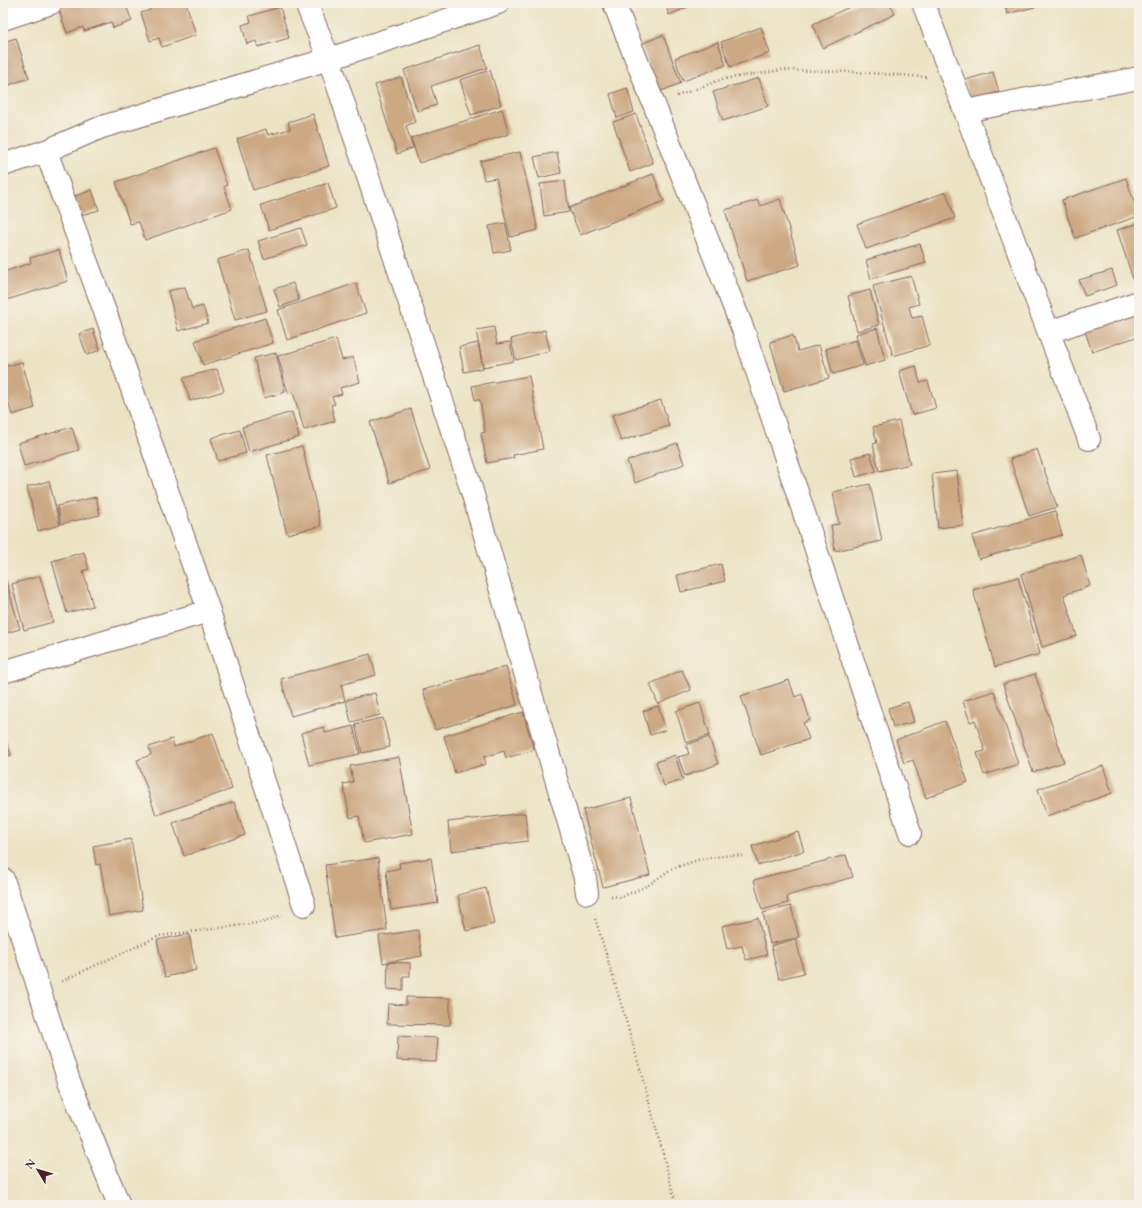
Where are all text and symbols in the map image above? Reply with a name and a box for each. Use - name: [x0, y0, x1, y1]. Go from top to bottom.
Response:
- north arrow: [18, 1150, 58, 1190]
- text: N: [22, 1156, 38, 1172]

